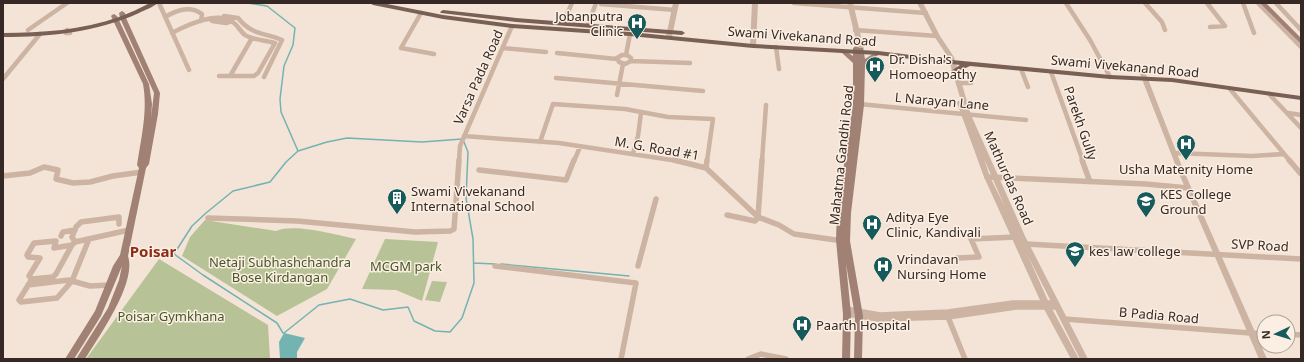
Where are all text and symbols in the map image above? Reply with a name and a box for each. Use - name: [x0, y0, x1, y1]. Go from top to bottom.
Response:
- place label: Jobanputra Clinic: [553, 7, 623, 40]
- hospital icon: Jobanputra Clinic: [626, 12, 648, 40]
- street label: Swami Vivekanand Road: [727, 22, 877, 50]
- street label: Varsa Pada Road: [449, 27, 507, 127]
- place label: Dr. Disha's Homoeopathy: [889, 50, 977, 83]
- street label: Swami Vivekanand Road: [1050, 51, 1200, 81]
- hospital icon: Dr. Disha's Homoeopathy: [864, 55, 886, 83]
- street label: Mahatma Gandhi Road: [825, 84, 857, 226]
- street label: Parekh Gully: [1060, 84, 1102, 163]
- street label: L Narayan Lane: [894, 88, 990, 114]
- street label: Mathurdas Road: [980, 128, 1038, 228]
- street label: M. G. Road #1: [613, 132, 701, 164]
- hospital icon: Usha Maternity Home: [1175, 133, 1197, 161]
- place label: Usha Maternity Home: [1119, 160, 1253, 178]
- place label: Swami Vivekanand International School: [411, 182, 535, 215]
- place label: KES College Ground: [1160, 185, 1231, 218]
- building icon: Swami Vivekanand International School: [386, 187, 408, 215]
- school or university icon: KES College Ground: [1135, 190, 1157, 218]
- place label: Aditya Eye Clinic, Kandivali: [886, 208, 981, 241]
- hospital icon: Aditya Eye Clinic, Kandivali: [861, 213, 883, 241]
- street label: SVP Road: [1231, 235, 1289, 255]
- school or university icon: kes law college: [1064, 240, 1086, 268]
- district label: Poisar: [130, 241, 176, 261]
- place label: kes law college: [1089, 242, 1181, 260]
- place label: Vrindavan Nursing Home: [897, 250, 986, 283]
- park label: Netaji Subhashchandra Bose Kirdangan: [209, 253, 351, 286]
- hospital icon: Vrindavan Nursing Home: [872, 255, 894, 283]
- park label: MCGM park: [370, 257, 442, 275]
- street label: B Padia Road: [1118, 303, 1200, 327]
- park label: Poisar Gymkhana: [117, 307, 225, 325]
- hospital icon: Paarth Hospital: [791, 314, 813, 342]
- north arrow: [1256, 314, 1296, 354]
- place label: Paarth Hospital: [816, 316, 910, 334]
- text: N: [1258, 330, 1273, 340]

